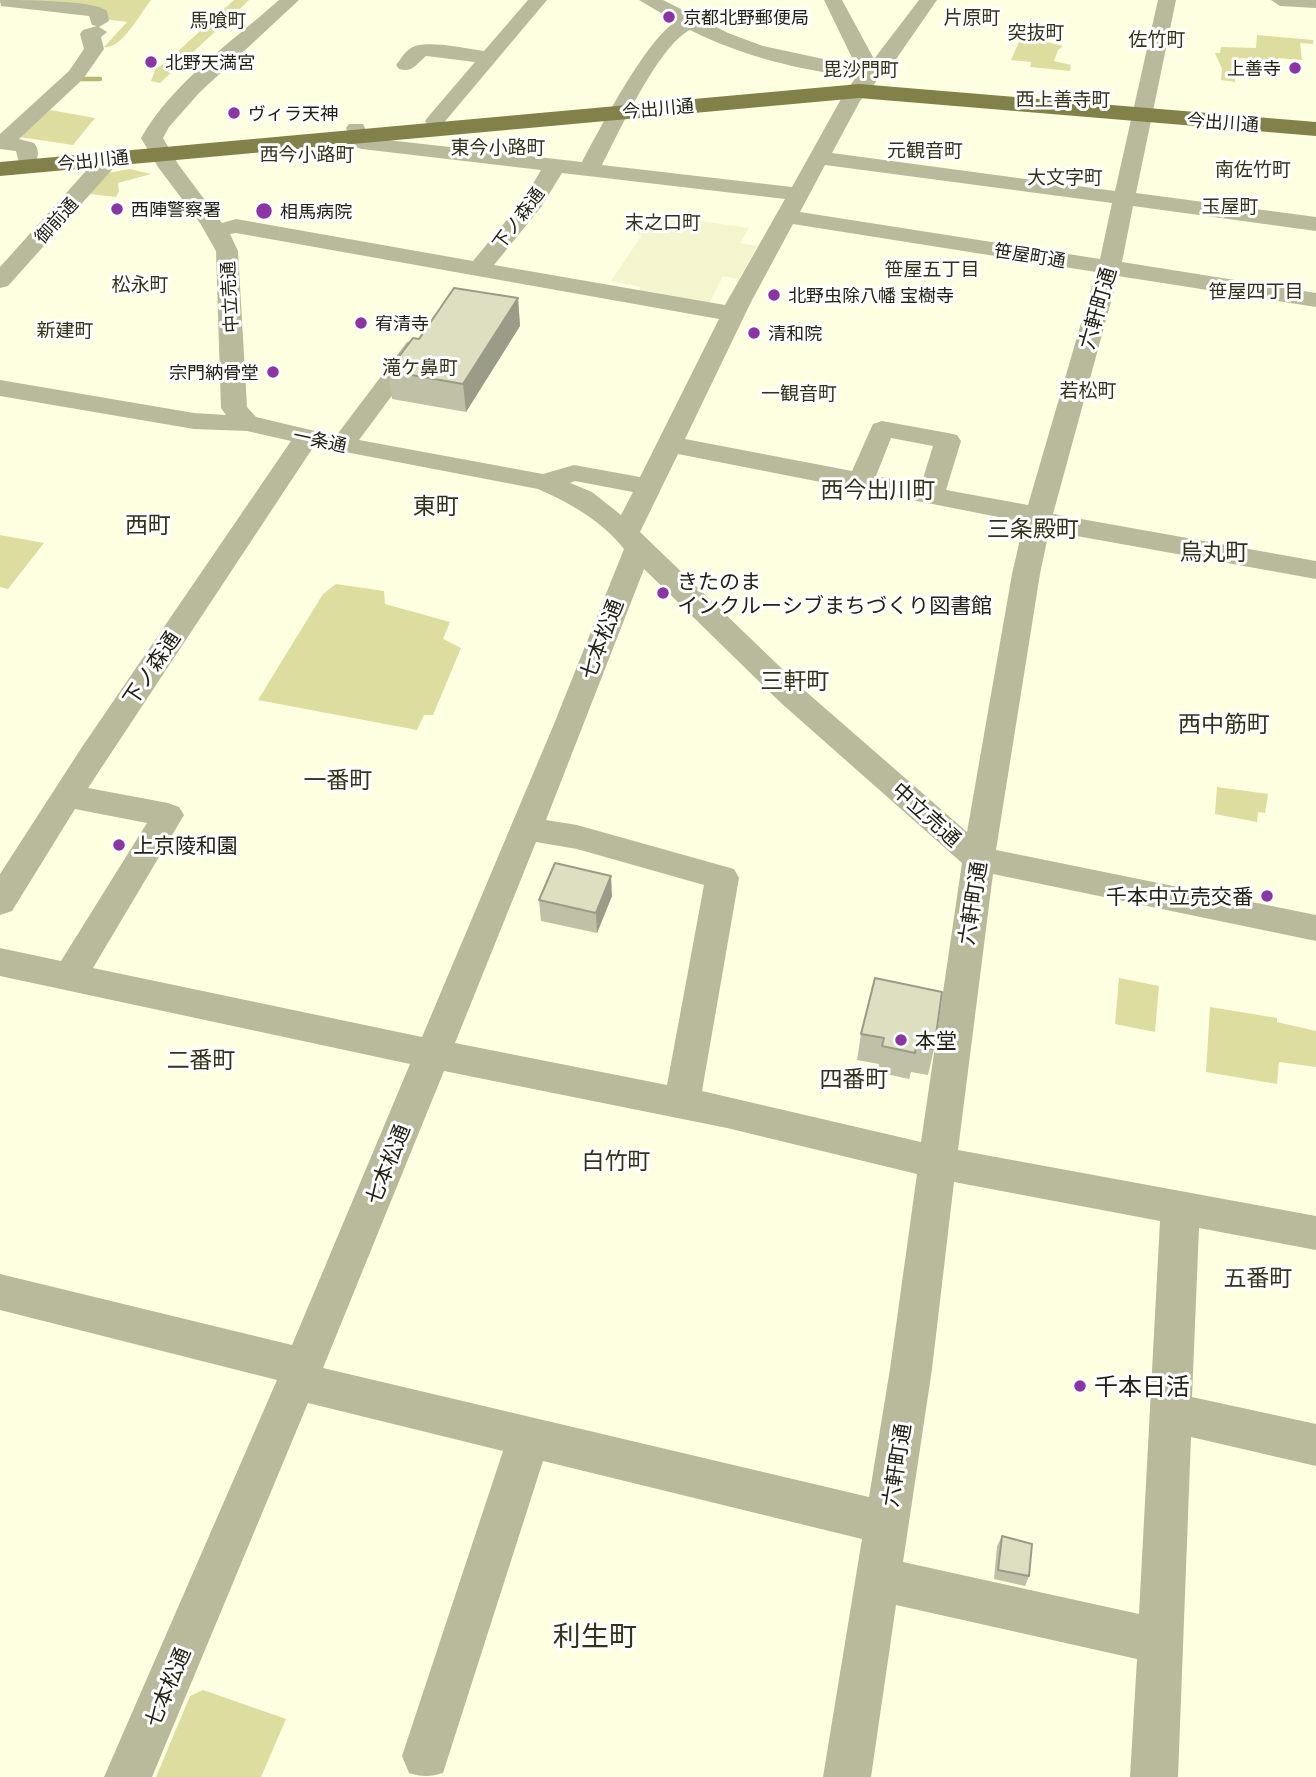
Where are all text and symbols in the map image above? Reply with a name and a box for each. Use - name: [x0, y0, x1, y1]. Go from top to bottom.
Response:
- place label: 京都北野郵便局: [683, 6, 809, 28]
- district label: 片原町: [944, 6, 1000, 28]
- district label: 馬喰町: [190, 9, 246, 31]
- marker: 京都北野郵便局: [661, 9, 677, 25]
- district label: 突抜町: [1008, 21, 1064, 43]
- district label: 佐竹町: [1129, 28, 1185, 50]
- place label: 北野天満宮: [165, 51, 255, 73]
- marker: 北野天満宮: [143, 54, 159, 70]
- place label: 上善寺: [1227, 57, 1281, 79]
- district label: 毘沙門町: [823, 58, 899, 80]
- marker: 上善寺: [1287, 60, 1303, 76]
- district label: 西上善寺町: [1016, 88, 1110, 110]
- street label: 今出川通: [621, 94, 695, 122]
- place label: ヴィラ天神: [248, 102, 338, 124]
- marker: ヴィラ天神: [226, 105, 242, 121]
- street label: 今出川通: [1186, 109, 1260, 135]
- district label: 東今小路町: [451, 136, 545, 158]
- district label: 元観音町: [887, 139, 963, 161]
- district label: 西今小路町: [260, 143, 354, 165]
- street label: 今出川通: [56, 145, 130, 175]
- district label: 南佐竹町: [1215, 158, 1291, 180]
- district label: 大文字町: [1027, 166, 1103, 188]
- street label: 下ノ森通: [488, 183, 548, 253]
- street label: 御前通: [30, 193, 82, 247]
- district label: 玉屋町: [1202, 195, 1258, 217]
- place label: 西陣警察署: [131, 198, 221, 220]
- place label: 相馬病院: [280, 200, 352, 222]
- marker: 西陣警察署: [109, 201, 125, 217]
- marker: 相馬病院: [254, 201, 274, 221]
- district label: 末之口町: [625, 211, 701, 233]
- street label: 笹屋町通: [993, 239, 1067, 271]
- district label: 笹屋五丁目: [885, 258, 979, 280]
- street label: 中立売通: [216, 260, 242, 334]
- street label: 六軒町通: [1073, 264, 1121, 352]
- district label: 松永町: [112, 273, 168, 295]
- district label: 笹屋四丁目: [1209, 280, 1303, 302]
- place label: 北野虫除八幡 宝樹寺: [788, 284, 954, 306]
- marker: 北野虫除八幡 宝樹寺: [766, 287, 782, 303]
- place label: 宥清寺: [375, 312, 429, 334]
- marker: 宥清寺: [353, 315, 369, 331]
- district label: 新建町: [37, 319, 93, 341]
- place label: 清和院: [768, 322, 822, 344]
- marker: 清和院: [746, 325, 762, 341]
- district label: 滝ケ鼻町: [382, 356, 458, 378]
- place label: 宗門納骨堂: [169, 361, 259, 383]
- marker: 宗門納骨堂: [265, 364, 281, 380]
- district label: 若松町: [1060, 379, 1116, 401]
- district label: 一観音町: [761, 382, 837, 404]
- street label: 一条通: [291, 424, 349, 456]
- district label: 西今出川町: [821, 475, 935, 503]
- district label: 東町: [413, 491, 459, 519]
- district label: 西町: [125, 510, 171, 538]
- district label: 三条殿町: [987, 514, 1079, 542]
- district label: 烏丸町: [1180, 537, 1248, 565]
- place label: きたのま インクルーシブまちづくり図書館: [677, 568, 992, 618]
- marker: きたのま インクルーシブまちづくり図書館: [655, 585, 671, 601]
- street label: 七本松通: [574, 595, 628, 683]
- street label: 下ノ森通: [117, 626, 185, 710]
- district label: 三軒町: [761, 666, 829, 694]
- district label: 西中筋町: [1178, 709, 1270, 737]
- district label: 一番町: [304, 765, 372, 793]
- street label: 中立売通: [887, 777, 967, 851]
- place label: 上京陵和園: [133, 832, 238, 858]
- marker: 上京陵和園: [111, 837, 127, 853]
- street label: 六軒町通: [953, 860, 991, 946]
- place label: 千本中立売交番: [1106, 883, 1253, 909]
- marker: 千本中立売交番: [1259, 888, 1275, 904]
- place label: 本堂: [915, 1027, 957, 1053]
- marker: 本堂: [893, 1032, 909, 1048]
- district label: 二番町: [167, 1045, 235, 1073]
- district label: 四番町: [820, 1064, 888, 1092]
- street label: 七本松通: [360, 1120, 414, 1208]
- district label: 白竹町: [582, 1146, 650, 1174]
- district label: 五番町: [1224, 1263, 1292, 1291]
- place label: 千本日活: [1094, 1372, 1190, 1400]
- marker: 千本日活: [1072, 1378, 1088, 1394]
- street label: 六軒町通: [877, 1422, 915, 1508]
- district label: 利生町: [553, 1618, 637, 1652]
- street label: 七本松通: [139, 1643, 195, 1731]

